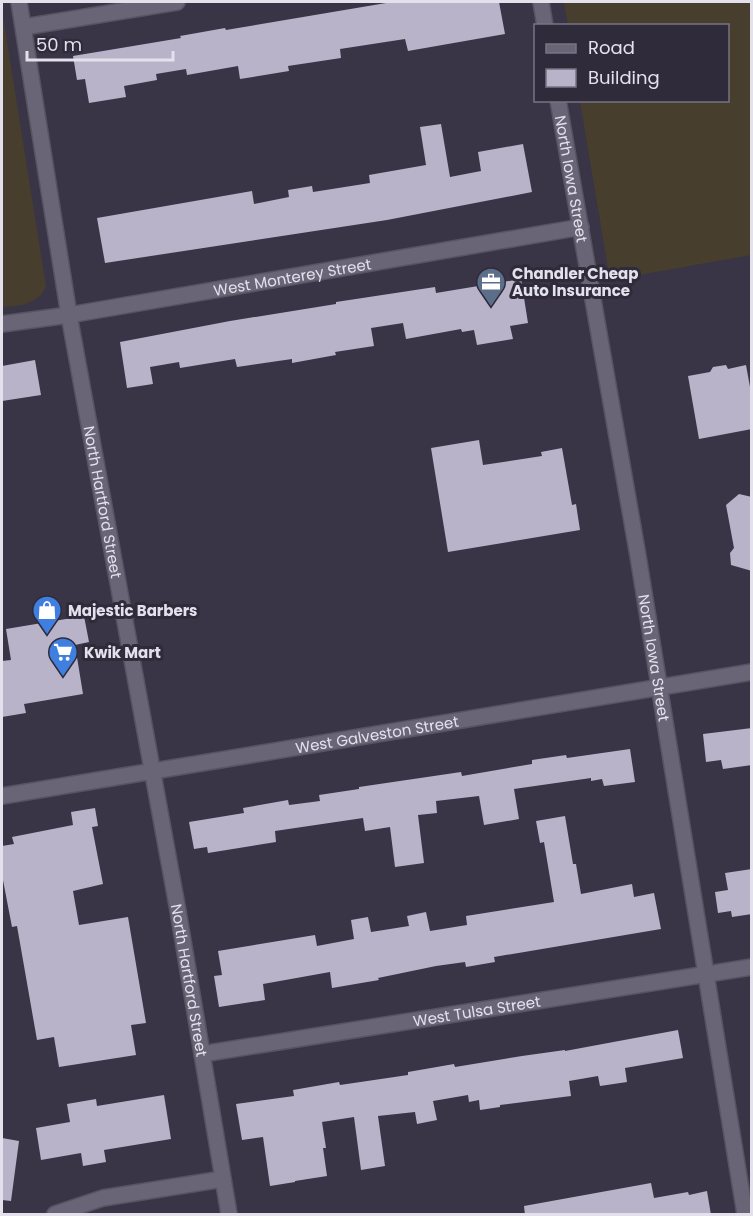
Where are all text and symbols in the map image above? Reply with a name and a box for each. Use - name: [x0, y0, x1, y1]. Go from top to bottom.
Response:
- scale bar: [27, 24, 172, 62]
- legend: [534, 24, 729, 102]
- text: 50 m: [36, 32, 82, 57]
- text: Road: [588, 35, 635, 60]
- text: Building: [588, 65, 660, 90]
- street label: North Iowa Street: [550, 114, 593, 244]
- street label: West Monterey Street: [212, 253, 373, 301]
- place label: Chandler Cheap Auto Insurance: [512, 263, 638, 301]
- office icon: Chandler Cheap Auto Insurance: [475, 266, 507, 308]
- street label: North Hartford Street: [79, 424, 127, 580]
- street label: North Iowa Street: [634, 593, 675, 723]
- shop icon: Majestic Barbers: [31, 594, 63, 636]
- place label: Majestic Barbers: [68, 600, 197, 621]
- supermarket icon: Kwik Mart: [47, 636, 79, 678]
- place label: Kwik Mart: [84, 642, 161, 663]
- street label: West Galveston Street: [294, 710, 460, 758]
- street label: North Hartford Street: [166, 902, 213, 1058]
- street label: West Tulsa Street: [411, 990, 542, 1031]

